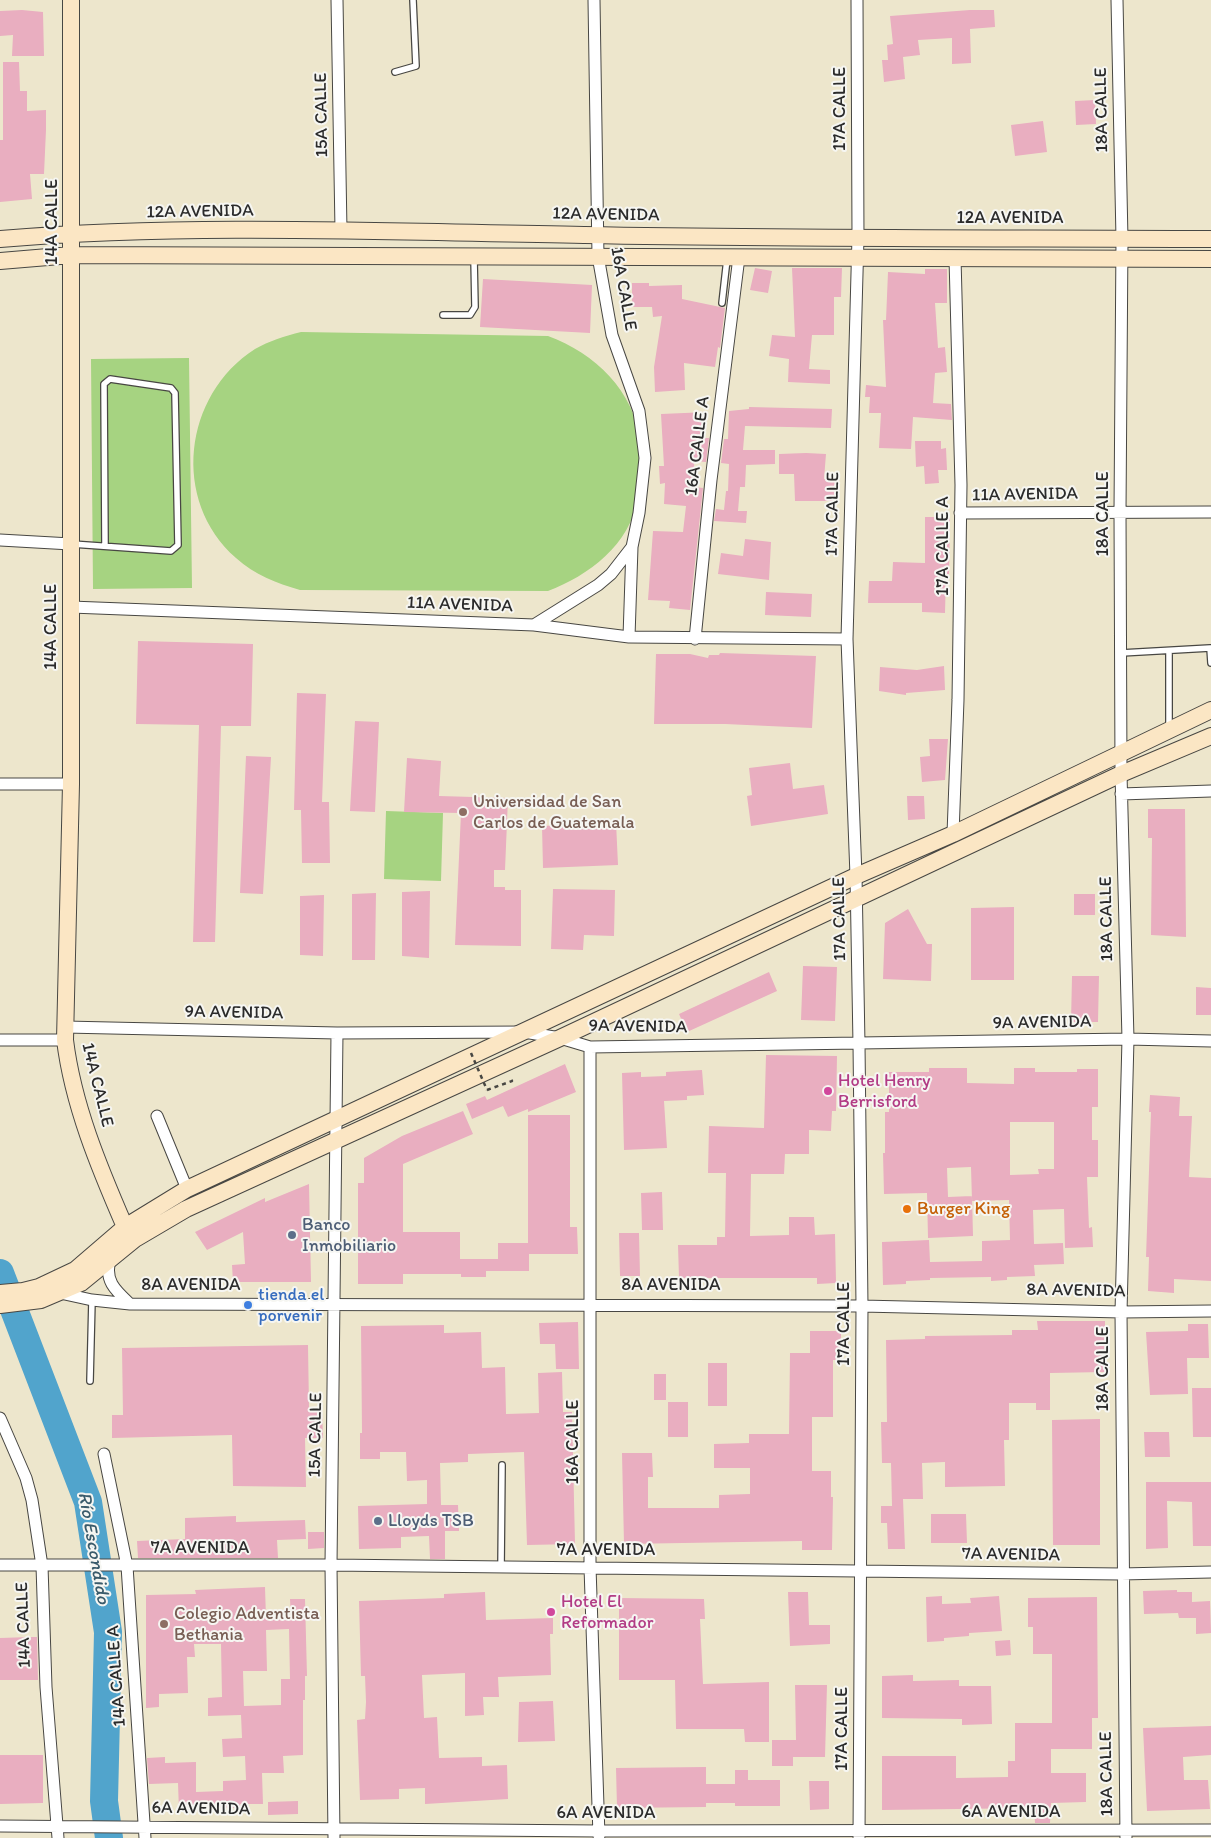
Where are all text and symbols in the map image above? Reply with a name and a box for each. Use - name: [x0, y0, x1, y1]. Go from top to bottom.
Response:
- street label: 17A CALLE: [829, 67, 851, 151]
- street label: 18A CALLE: [1090, 67, 1114, 153]
- street label: 15A CALLE: [310, 72, 334, 158]
- street label: 14A CALLE: [41, 179, 63, 265]
- street label: 12A AVENIDA: [146, 200, 254, 224]
- street label: 12A AVENIDA: [552, 203, 660, 227]
- street label: 12A AVENIDA: [956, 207, 1064, 229]
- street label: 16A CALLE: [605, 245, 641, 333]
- street label: 16A CALLE A: [681, 395, 715, 497]
- street label: 18A CALLE: [1092, 471, 1114, 557]
- street label: 17A CALLE: [821, 472, 845, 556]
- street label: 11A AVENIDA: [972, 483, 1078, 507]
- street label: 17A CALLE A: [932, 496, 954, 596]
- street label: 14A CALLE: [40, 584, 62, 670]
- street label: 11A AVENIDA: [407, 592, 513, 618]
- place label: Universidad de San Carlos de Guatemala: [473, 791, 634, 834]
- marker: Universidad de San Carlos de Guatemala: [457, 806, 469, 818]
- street label: 18A CALLE: [1095, 876, 1119, 962]
- street label: 17A CALLE: [828, 877, 852, 961]
- street label: 9A AVENIDA: [184, 1001, 284, 1025]
- street label: 9A AVENIDA: [992, 1011, 1092, 1035]
- street label: 9A AVENIDA: [588, 1015, 688, 1039]
- street label: 14A CALLE: [76, 1041, 118, 1129]
- place label: Hotel Henry Berrisford: [838, 1070, 931, 1112]
- marker: Hotel Henry Berrisford: [822, 1085, 834, 1097]
- place label: Burger King: [917, 1198, 1010, 1220]
- marker: Burger King: [901, 1203, 913, 1215]
- place label: Banco Inmobiliario: [302, 1214, 396, 1256]
- marker: Banco Inmobiliario: [286, 1229, 298, 1241]
- street label: 8A AVENIDA: [141, 1274, 241, 1296]
- street label: 8A AVENIDA: [621, 1274, 721, 1296]
- street label: 8A AVENIDA: [1026, 1279, 1126, 1303]
- street label: 17A CALLE: [833, 1282, 855, 1366]
- place label: tienda el porvenir: [258, 1284, 324, 1326]
- marker: tienda el porvenir: [242, 1299, 254, 1311]
- street label: 18A CALLE: [1092, 1326, 1114, 1412]
- street label: 15A CALLE: [304, 1392, 328, 1478]
- street label: 16A CALLE: [562, 1400, 584, 1484]
- water label: Río Escondido: [72, 1490, 114, 1606]
- place label: Lloyds TSB: [388, 1510, 474, 1532]
- marker: Lloyds TSB: [372, 1515, 384, 1527]
- street label: 7A AVENIDA: [151, 1537, 249, 1559]
- street label: 7A AVENIDA: [557, 1539, 655, 1561]
- street label: 7A AVENIDA: [962, 1543, 1060, 1567]
- street label: 14A CALLE: [12, 1582, 36, 1668]
- place label: Hotel El Reformador: [561, 1591, 654, 1634]
- place label: Colegio Adventista Bethania: [174, 1603, 319, 1646]
- marker: Hotel El Reformador: [545, 1606, 557, 1618]
- marker: Colegio Adventista Bethania: [158, 1618, 170, 1630]
- street label: 14A CALLE A: [103, 1625, 131, 1727]
- street label: 17A CALLE: [831, 1687, 853, 1771]
- street label: 18A CALLE: [1095, 1731, 1119, 1817]
- street label: 6A AVENIDA: [151, 1797, 251, 1821]
- street label: 6A AVENIDA: [962, 1801, 1060, 1823]
- street label: 6A AVENIDA: [557, 1802, 655, 1824]

